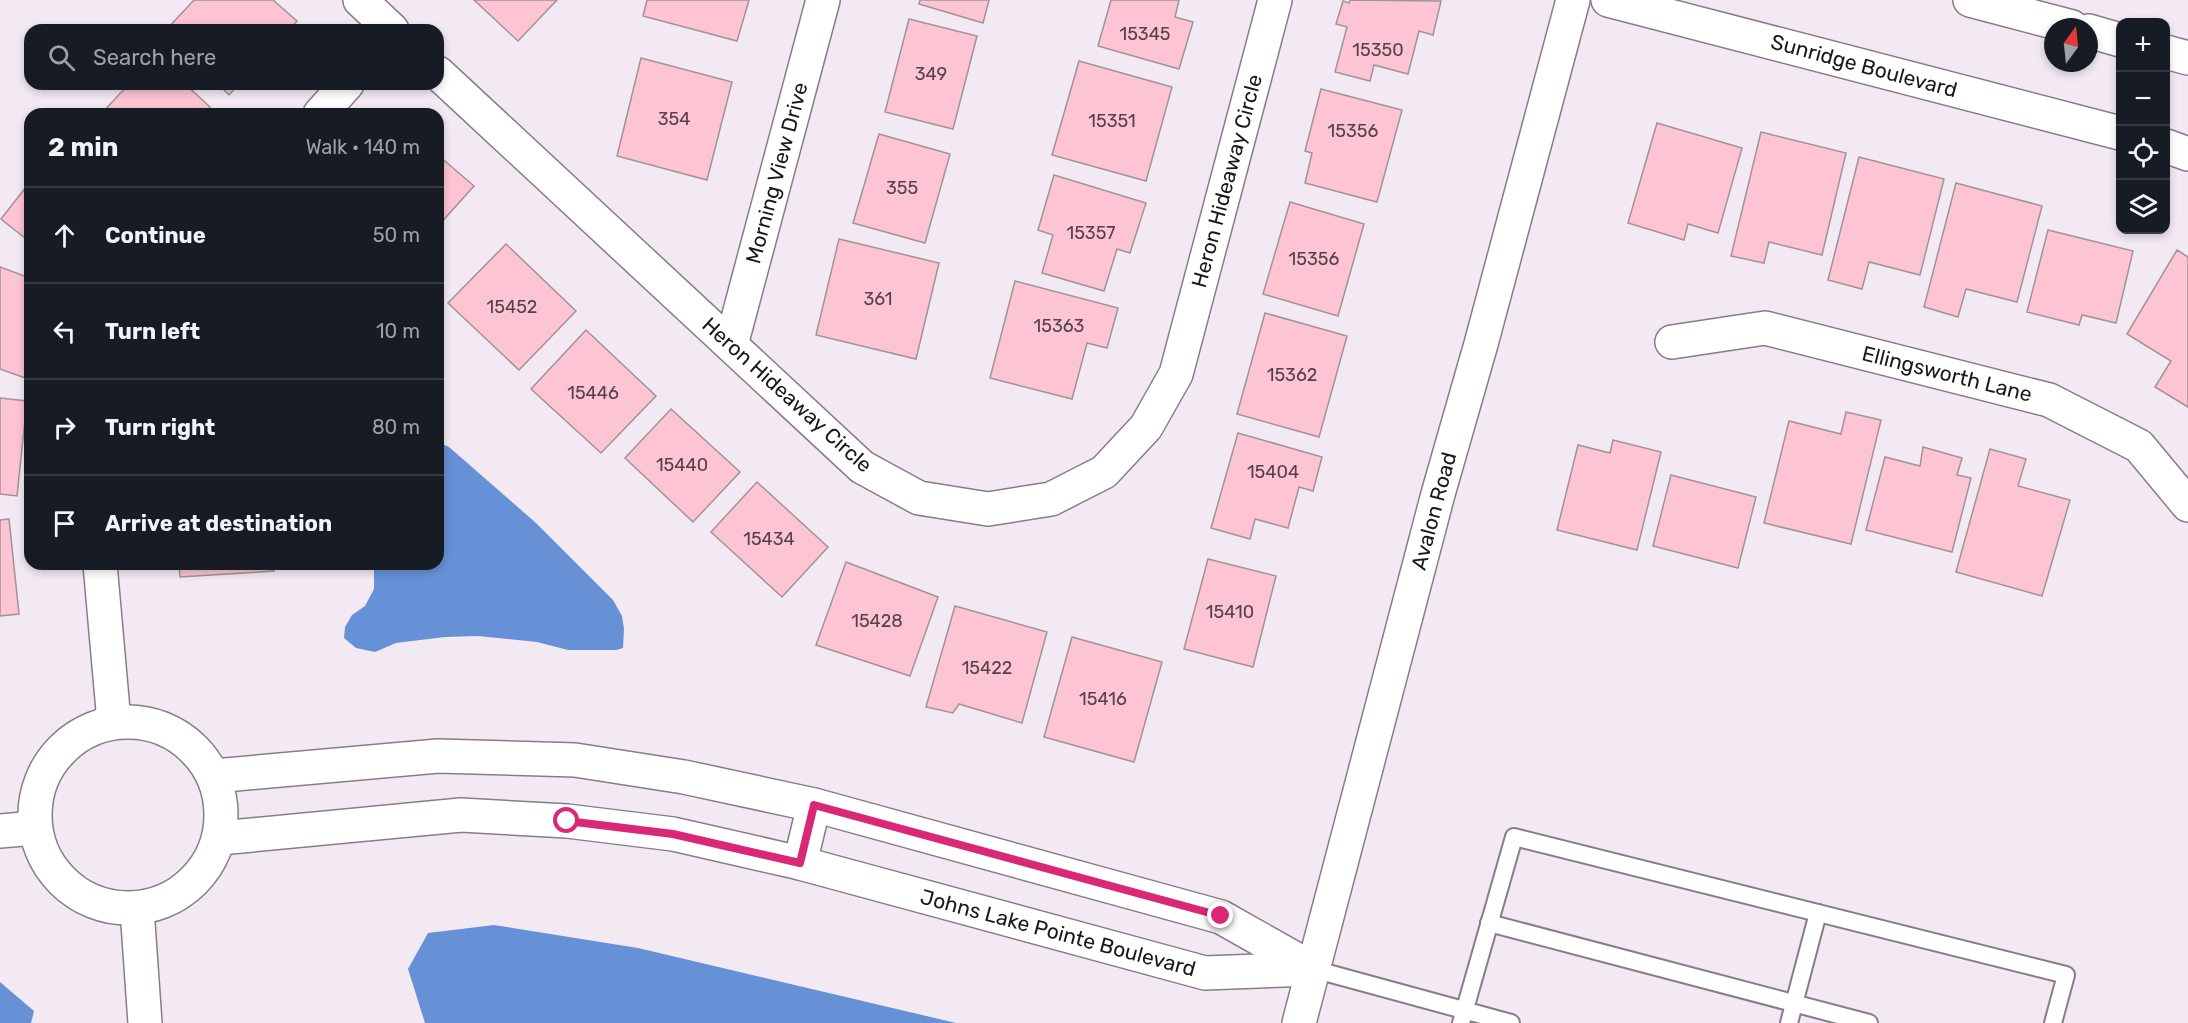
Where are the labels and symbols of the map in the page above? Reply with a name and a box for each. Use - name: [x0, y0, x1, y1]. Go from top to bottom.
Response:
- north arrow: [2044, 18, 2098, 72]
- house number: 15345: [1119, 23, 1171, 45]
- street label: Sunridge Boulevard: [1768, 29, 1960, 102]
- house number: 15350: [1352, 39, 1404, 61]
- house number: 349: [915, 63, 947, 85]
- street label: Heron Hideaway Circle: [1186, 72, 1267, 290]
- street label: Morning View Drive: [740, 79, 813, 266]
- house number: 354: [658, 108, 690, 130]
- house number: 15351: [1088, 110, 1136, 132]
- house number: 15356: [1328, 120, 1379, 142]
- house number: 355: [886, 177, 918, 199]
- house number: 15357: [1066, 222, 1116, 244]
- house number: 15356: [1289, 248, 1340, 270]
- house number: 361: [864, 288, 892, 310]
- house number: 15452: [487, 296, 537, 318]
- street label: Heron Hideaway Circle: [697, 312, 877, 477]
- house number: 15363: [1034, 315, 1084, 337]
- street label: Ellingsworth Lane: [1860, 340, 2035, 407]
- house number: 15362: [1267, 364, 1317, 386]
- house number: 15446: [567, 382, 619, 404]
- street label: Avalon Road: [1406, 449, 1461, 573]
- house number: 15440: [656, 454, 708, 476]
- house number: 15404: [1247, 461, 1299, 483]
- house number: 15434: [743, 528, 795, 550]
- house number: 15410: [1206, 601, 1254, 623]
- house number: 15428: [851, 610, 903, 632]
- house number: 15422: [962, 657, 1012, 679]
- house number: 15416: [1079, 688, 1127, 710]
- route start: [553, 807, 579, 833]
- street label: Johns Lake Pointe Boulevard: [918, 884, 1198, 981]
- route end: [1207, 902, 1233, 928]

